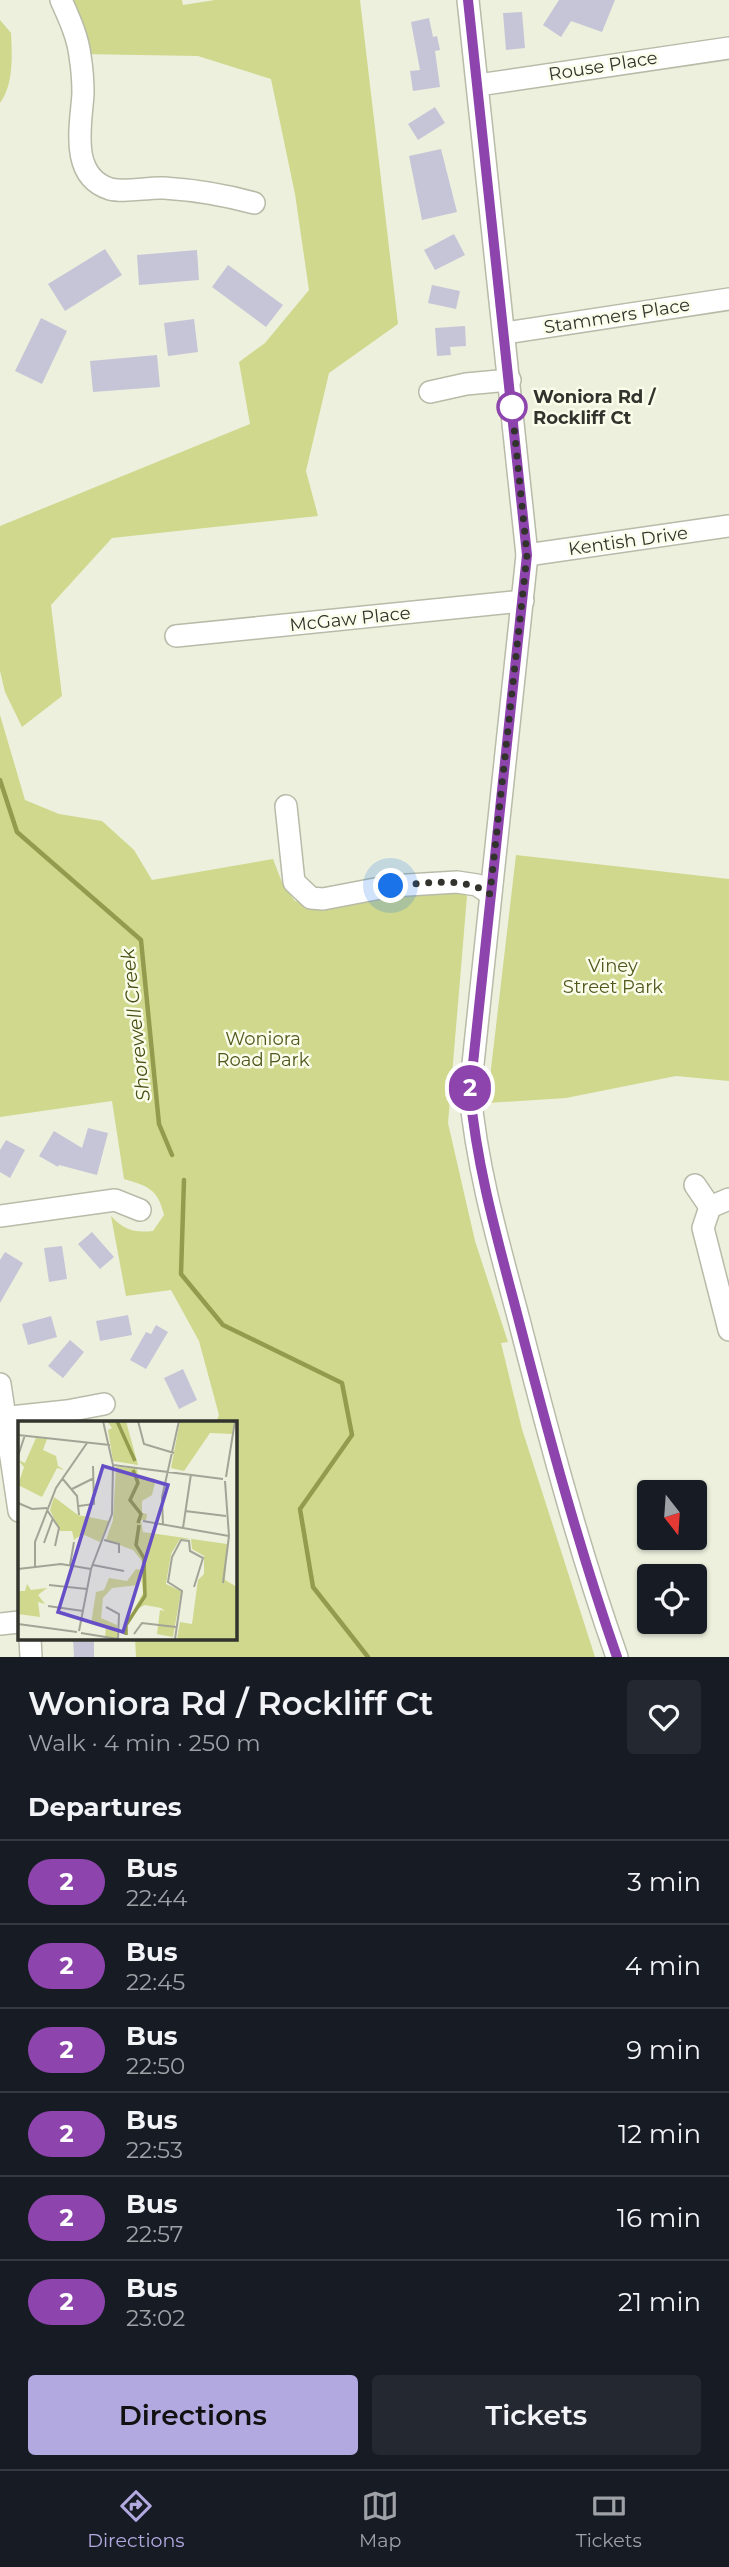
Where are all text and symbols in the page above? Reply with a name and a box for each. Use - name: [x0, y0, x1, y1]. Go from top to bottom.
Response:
- street label: Rouse Place: [547, 47, 659, 85]
- street label: Stammers Place: [542, 294, 692, 338]
- place label: Woniora Rd / Rockliff Ct: [533, 386, 656, 429]
- marker: Woniora Rd / Rockliff Ct: [497, 392, 527, 422]
- street label: Kentish Drive: [567, 522, 689, 560]
- street label: McGaw Place: [288, 602, 412, 636]
- your location: [373, 868, 408, 903]
- water label: Shorewell Creek: [116, 947, 155, 1102]
- park label: Viney Street Park: [563, 955, 663, 998]
- park label: Woniora Road Park: [217, 1028, 310, 1071]
- line badge: 2: [447, 1065, 493, 1111]
- text: 2: [463, 1073, 477, 1102]
- inset map: [18, 1421, 236, 1640]
- north arrow: [637, 1480, 707, 1550]
- map controls: [637, 1480, 707, 1634]
- button: locate: [637, 1564, 707, 1634]
- button: heart: [627, 1680, 701, 1754]
- text: Woniora Rd / Rockliff Ct: [28, 1683, 433, 1723]
- text: Walk · 4 min · 250 m: [28, 1729, 261, 1757]
- text: Departures: [28, 1791, 182, 1823]
- text: Bus: [126, 1852, 178, 1884]
- text: 3 min: [627, 1866, 701, 1898]
- text: 2: [59, 1867, 74, 1896]
- text: 22:44: [126, 1884, 187, 1912]
- text: Bus: [126, 1936, 178, 1968]
- text: 4 min: [625, 1950, 701, 1982]
- text: 2: [59, 1951, 74, 1980]
- text: 22:45: [126, 1968, 185, 1996]
- text: Bus: [126, 2020, 178, 2052]
- text: 9 min: [626, 2034, 701, 2066]
- text: 2: [59, 2035, 74, 2064]
- text: 22:50: [126, 2052, 185, 2080]
- text: Bus: [126, 2104, 178, 2136]
- text: 12 min: [618, 2118, 701, 2150]
- text: 2: [59, 2119, 74, 2148]
- text: 22:53: [126, 2136, 183, 2164]
- text: Bus: [126, 2188, 178, 2220]
- text: 16 min: [617, 2202, 701, 2234]
- text: 2: [59, 2203, 74, 2232]
- text: 22:57: [126, 2220, 183, 2248]
- text: Bus: [126, 2272, 178, 2304]
- text: 21 min: [618, 2286, 701, 2318]
- text: 2: [59, 2287, 74, 2316]
- text: 23:02: [126, 2304, 185, 2332]
- button: Directions: [28, 2375, 358, 2455]
- button: Tickets: [372, 2375, 701, 2455]
- tab: Directions: [87, 2487, 185, 2552]
- tab: Map: [359, 2487, 401, 2552]
- tab: Tickets: [576, 2487, 642, 2552]

